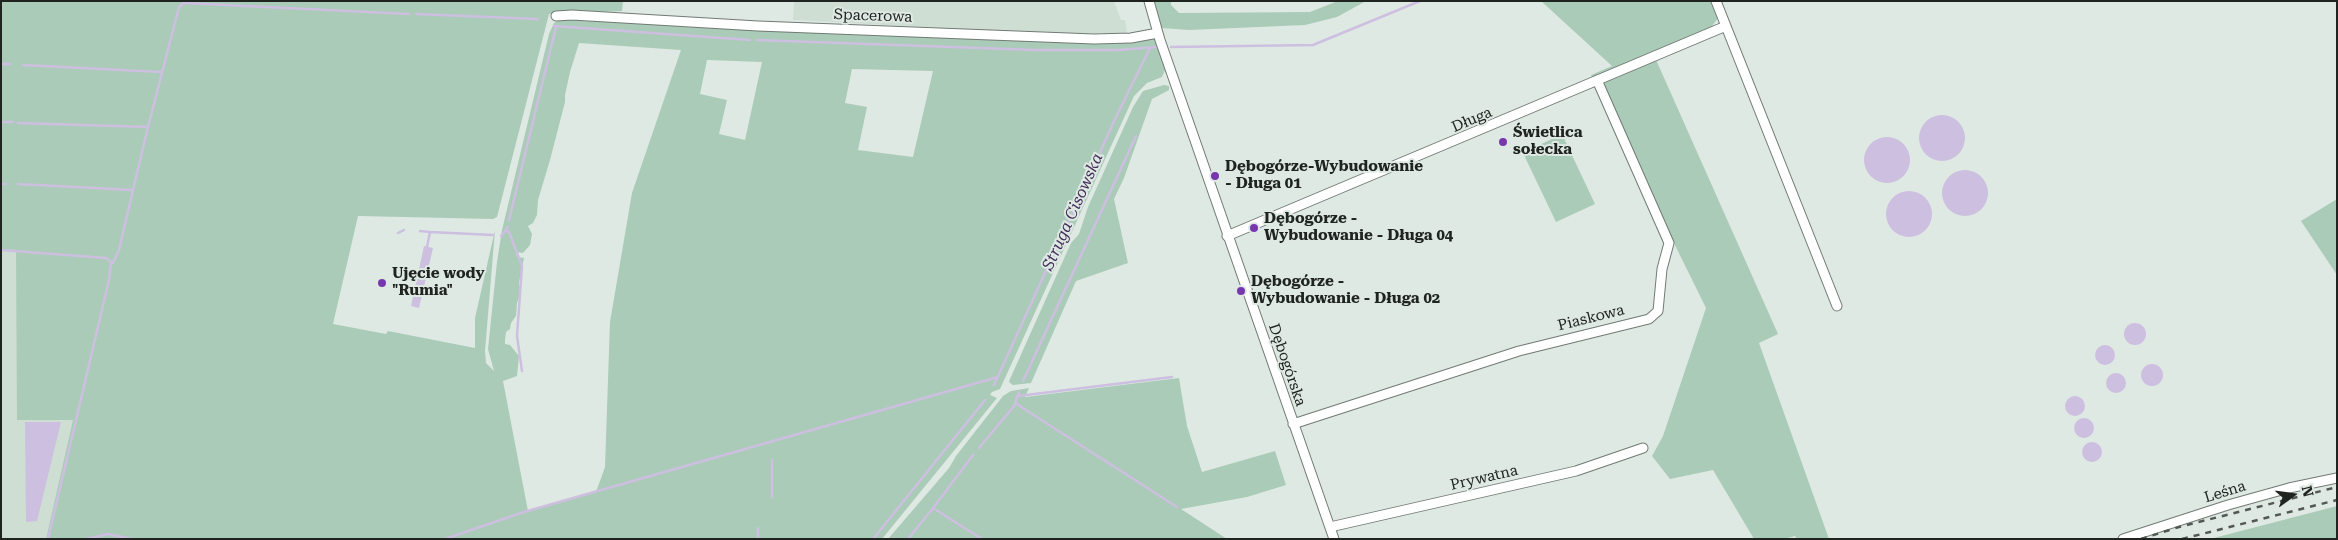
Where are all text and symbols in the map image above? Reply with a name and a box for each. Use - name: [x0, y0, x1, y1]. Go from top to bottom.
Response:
- street label: Spacerowa: [833, 6, 913, 26]
- street label: Długa: [1449, 103, 1495, 137]
- place label: Świetlica sołecka: [1513, 124, 1582, 159]
- marker: Świetlica sołecka: [1497, 136, 1509, 148]
- water label: Struga Cisowska: [1039, 150, 1107, 274]
- place label: Dębogórze-Wybudowanie - Długa 01: [1225, 158, 1423, 193]
- marker: Dębogórze-Wybudowanie - Długa 01: [1209, 170, 1221, 182]
- place label: Dębogórze - Wybudowanie - Długa 04: [1264, 210, 1453, 245]
- marker: Dębogórze - Wybudowanie - Długa 04: [1248, 222, 1260, 234]
- place label: Ujęcie wody "Rumia": [392, 265, 485, 300]
- place label: Dębogórze - Wybudowanie - Długa 02: [1251, 273, 1440, 308]
- marker: Ujęcie wody "Rumia": [376, 277, 388, 289]
- marker: Dębogórze - Wybudowanie - Długa 02: [1235, 285, 1247, 297]
- street label: Piaskowa: [1556, 301, 1626, 335]
- street label: Dębogórska: [1264, 321, 1310, 409]
- street label: Prywatna: [1448, 461, 1520, 495]
- north arrow: [2268, 470, 2318, 520]
- street label: Leśna: [2202, 477, 2248, 507]
- text: N: [2298, 484, 2317, 499]

